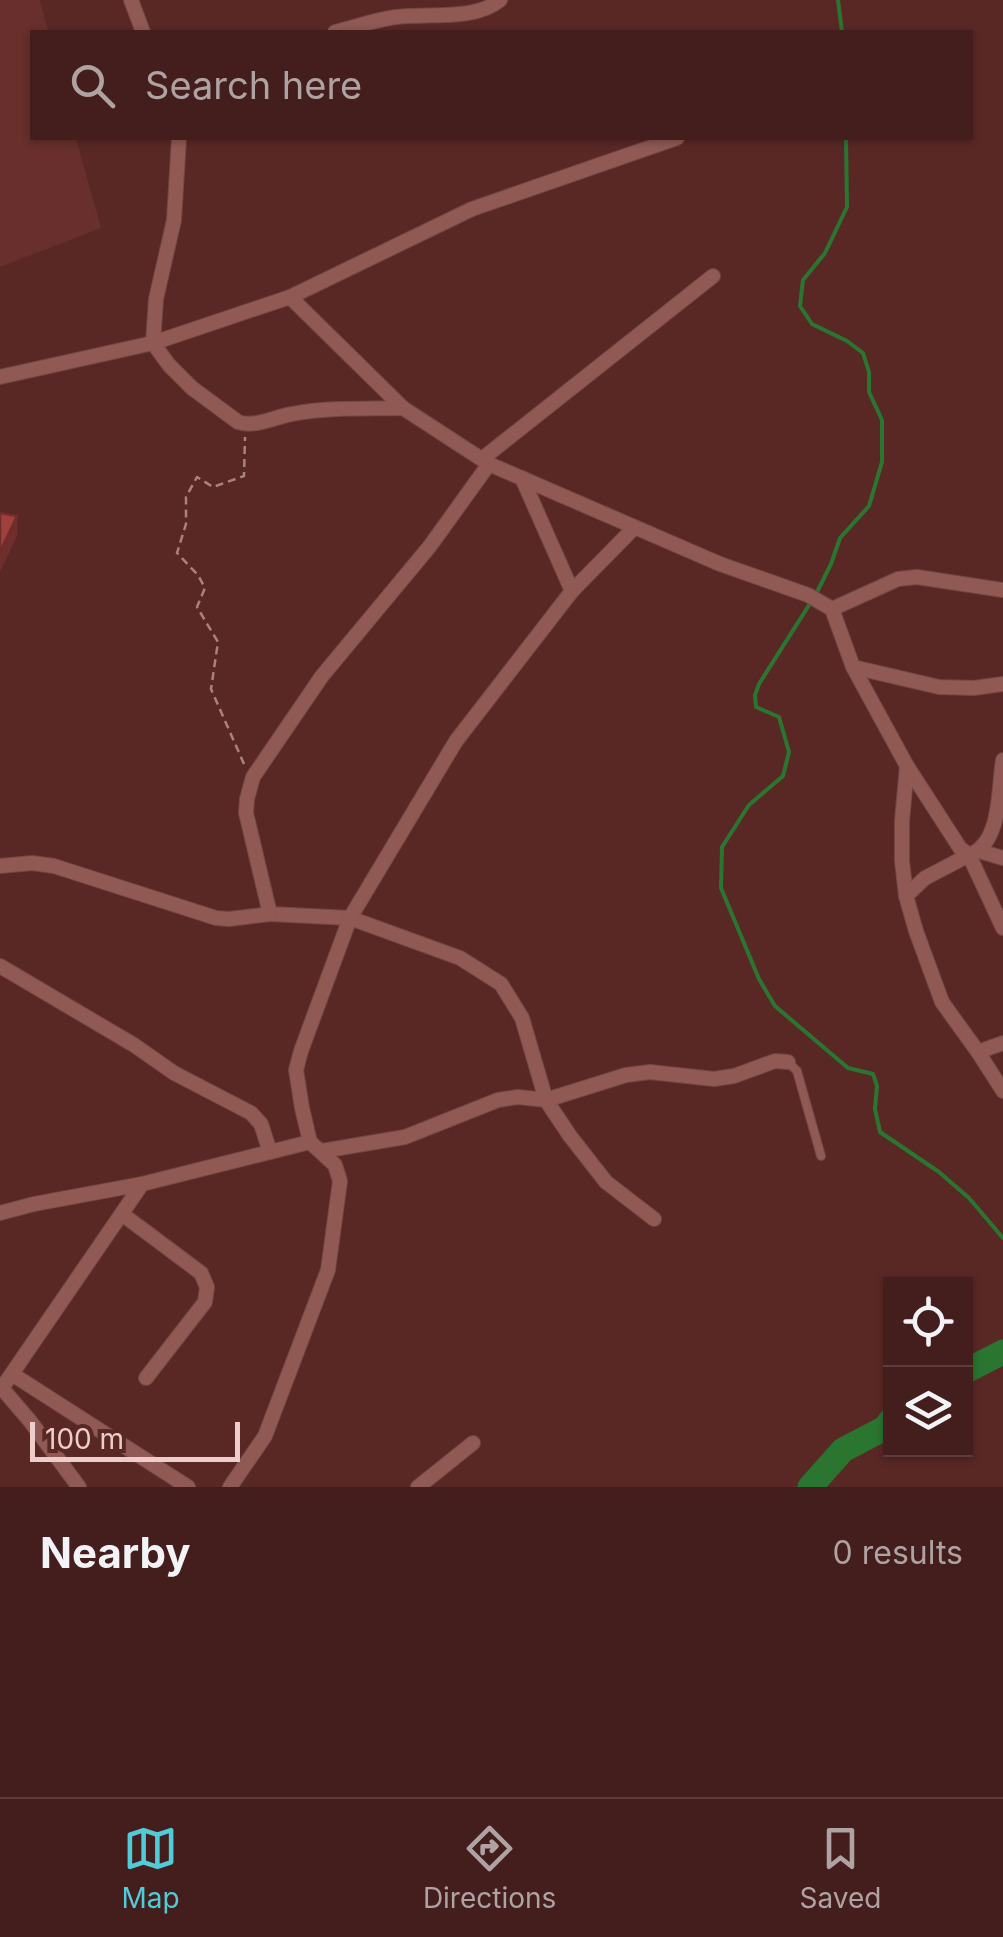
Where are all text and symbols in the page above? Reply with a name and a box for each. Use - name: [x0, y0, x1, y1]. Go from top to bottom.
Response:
- search box: [30, 30, 973, 140]
- icon: search: [65, 58, 120, 113]
- text: Search here: [145, 62, 362, 108]
- map controls: [883, 1277, 973, 1457]
- button: locate: [883, 1277, 973, 1367]
- button: layers: [883, 1367, 973, 1457]
- scale bar: [30, 1417, 240, 1462]
- text: 100 m: [45, 1422, 124, 1456]
- text: Nearby: [40, 1527, 191, 1578]
- text: 0 results: [833, 1533, 963, 1572]
- tab: Map: [122, 1821, 180, 1915]
- tab: Directions: [423, 1821, 556, 1915]
- tab: Saved: [799, 1821, 881, 1915]

